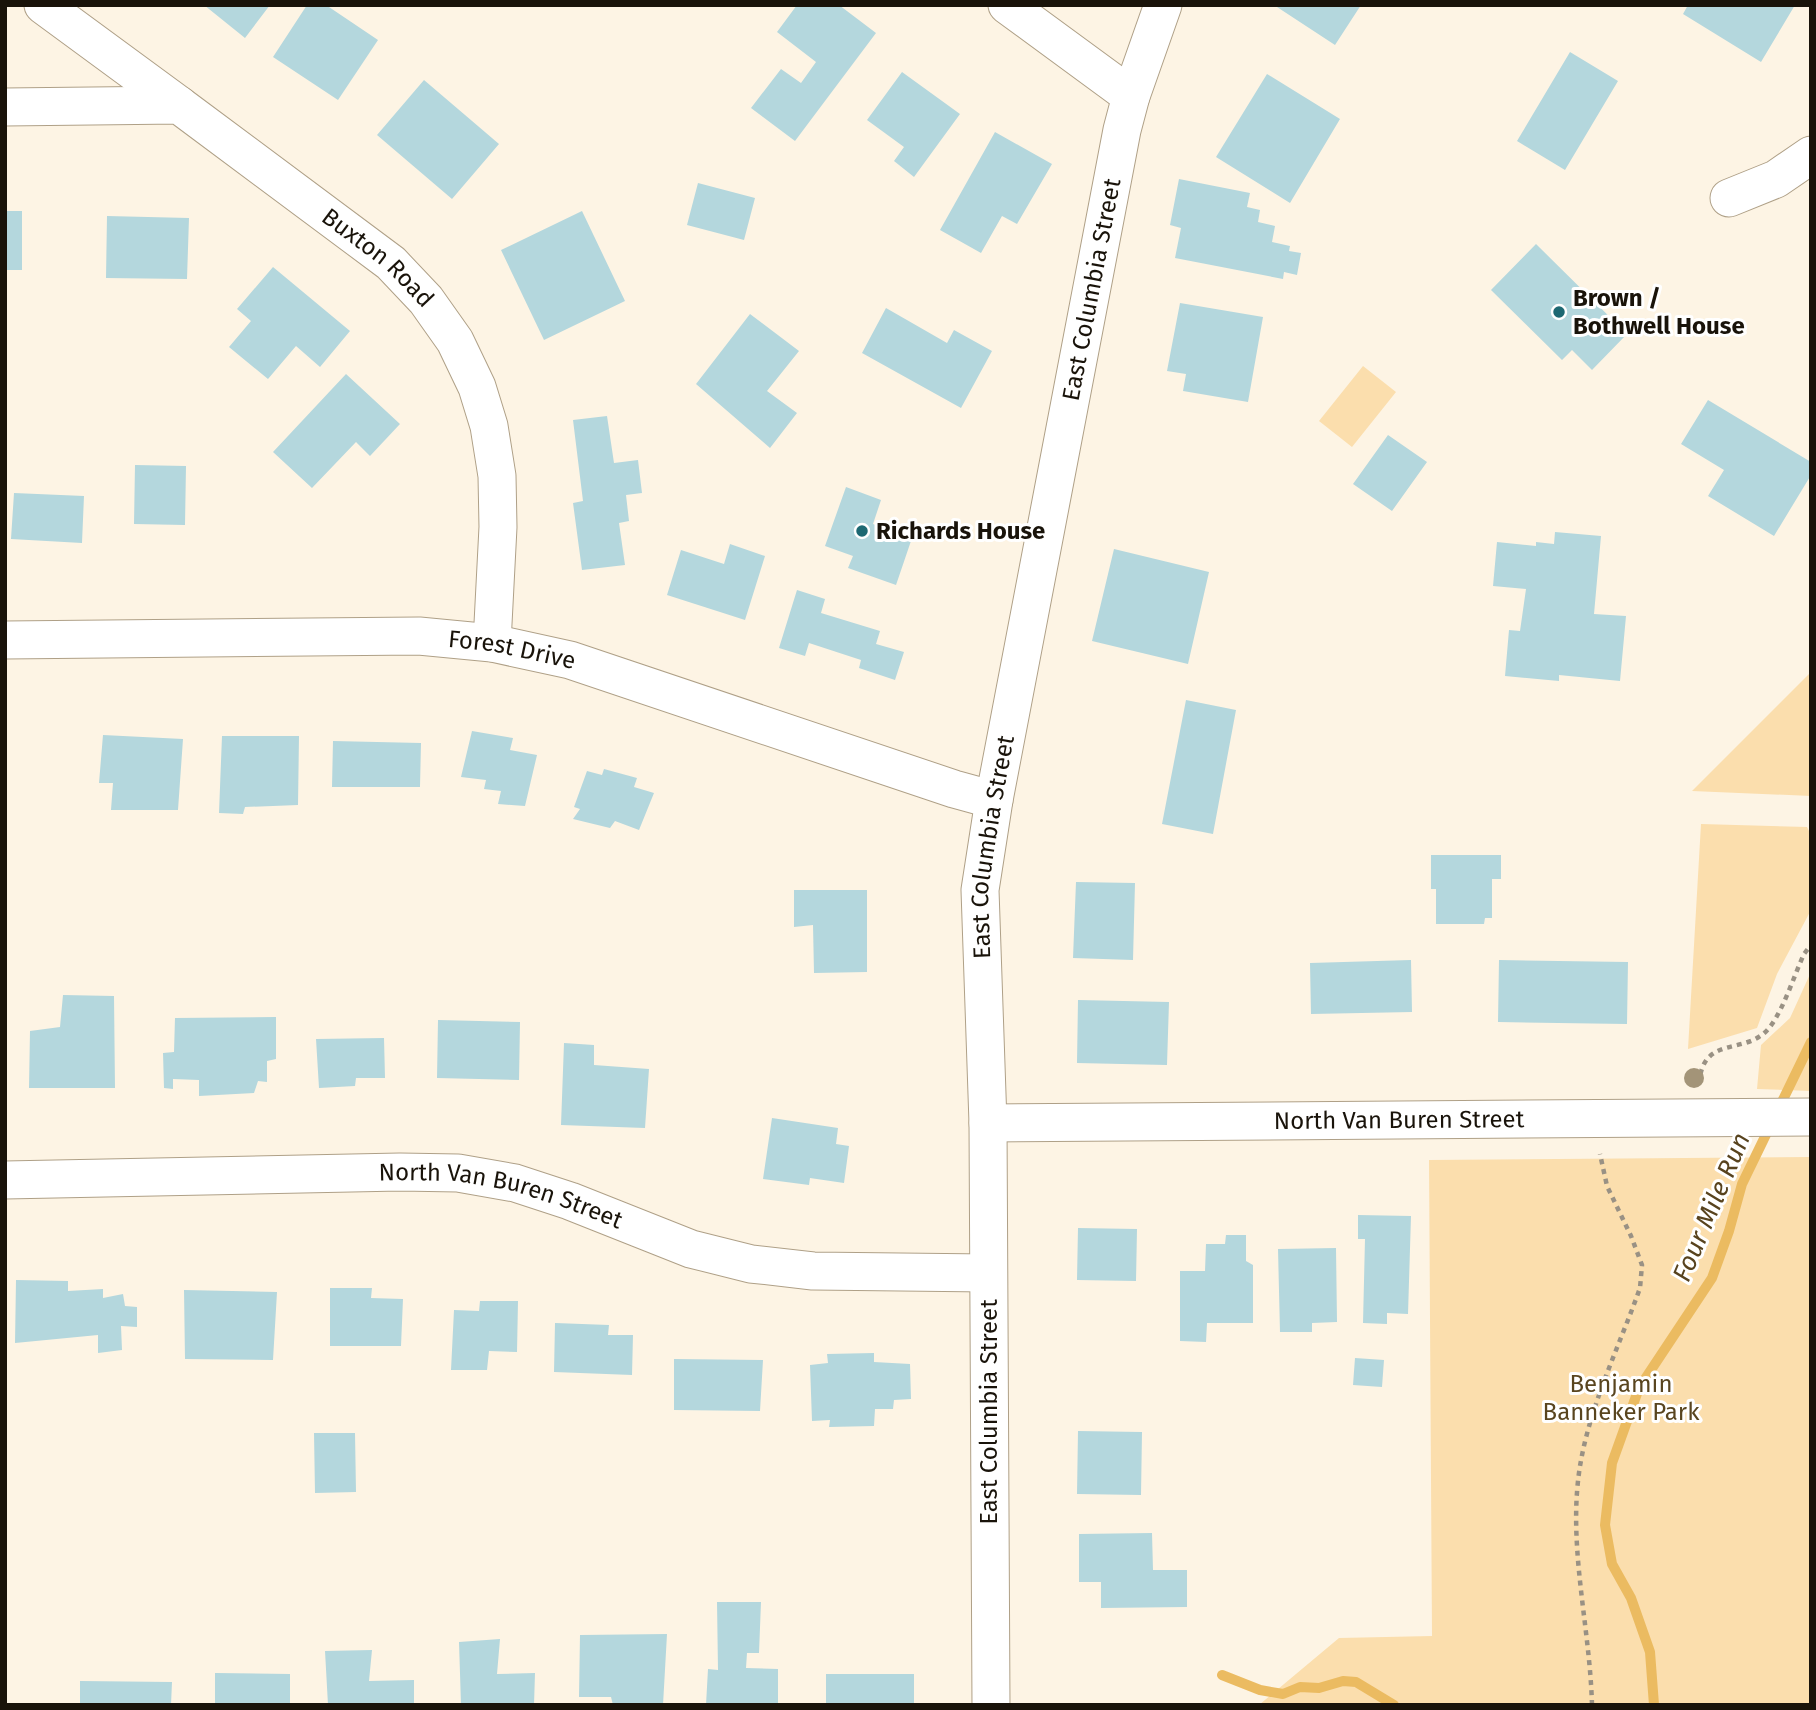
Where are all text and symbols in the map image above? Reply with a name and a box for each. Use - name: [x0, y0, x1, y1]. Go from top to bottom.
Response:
- street label: East Columbia Street: [1057, 176, 1127, 403]
- street label: Buxton Road: [316, 202, 439, 313]
- place label: Brown / Bothwell House: [1573, 284, 1745, 340]
- marker: Brown / Bothwell House: [1551, 304, 1567, 320]
- place label: Richards House: [876, 517, 1045, 545]
- marker: Richards House: [854, 523, 870, 539]
- street label: Forest Drive: [447, 625, 578, 675]
- street label: East Columbia Street: [965, 732, 1020, 960]
- street label: North Van Buren Street: [1274, 1105, 1525, 1135]
- water label: Four Mile Run: [1666, 1128, 1757, 1286]
- street label: North Van Buren Street: [378, 1158, 627, 1235]
- street label: East Columbia Street: [975, 1299, 1003, 1525]
- park label: Benjamin Banneker Park: [1543, 1370, 1700, 1426]

